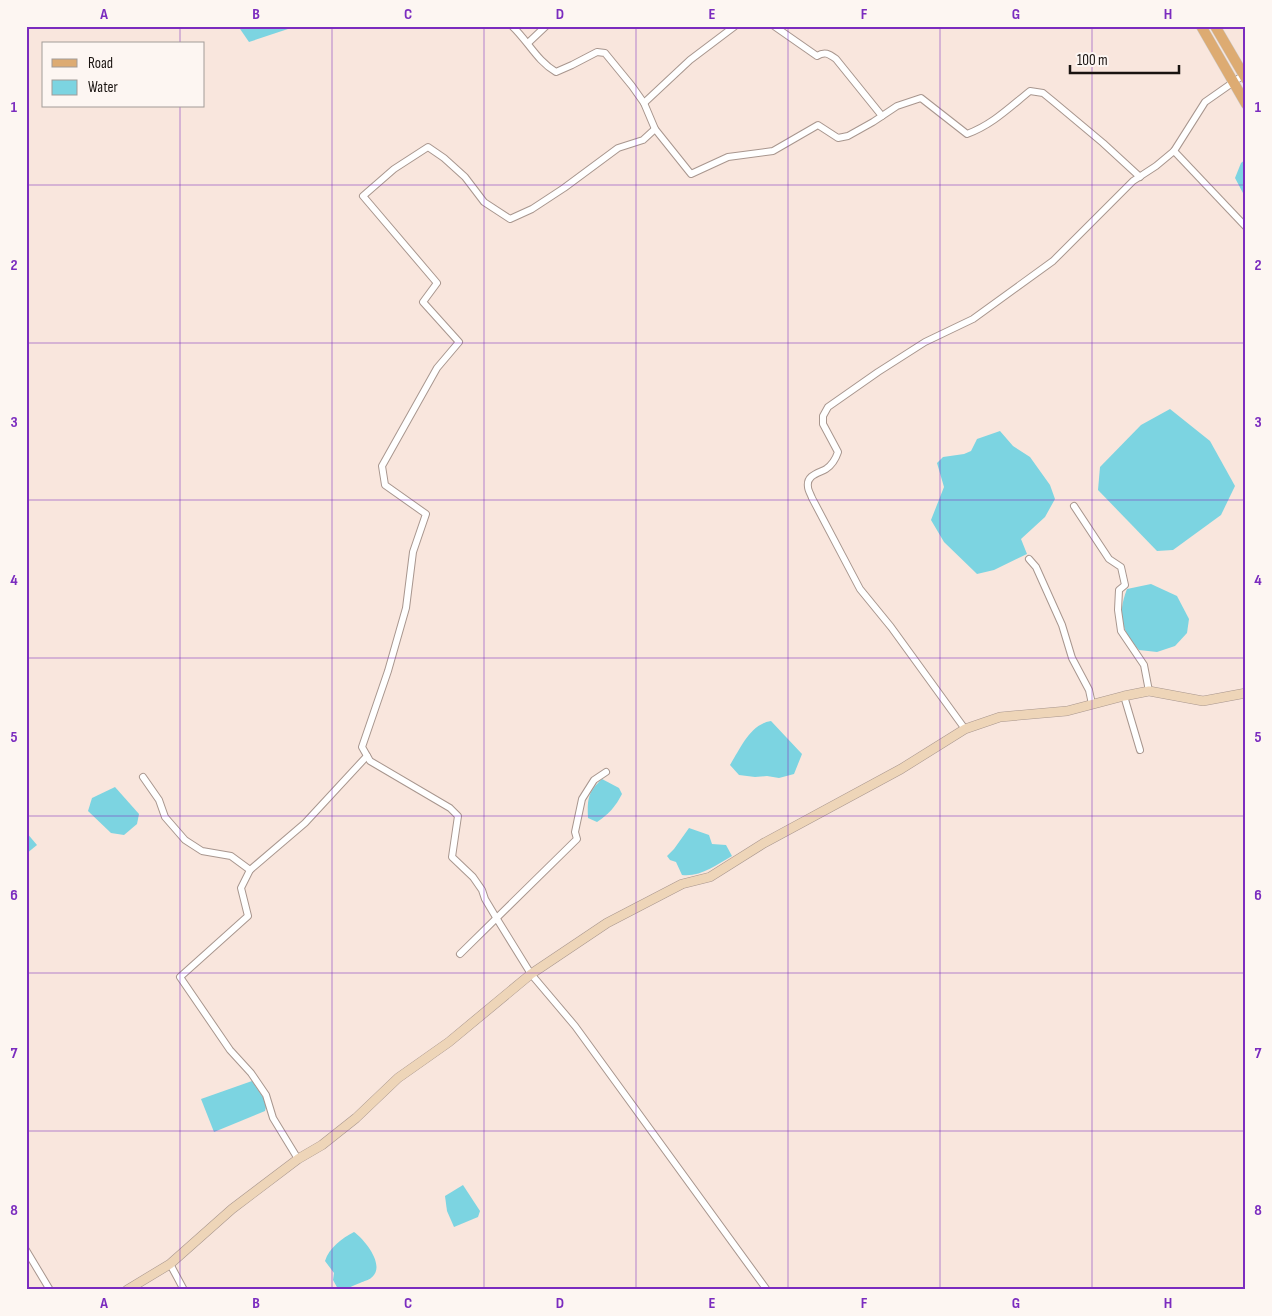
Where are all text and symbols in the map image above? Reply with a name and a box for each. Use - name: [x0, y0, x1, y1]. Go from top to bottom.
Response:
- text: A: [99, 5, 108, 24]
- text: B: [252, 5, 260, 24]
- text: C: [404, 5, 412, 24]
- text: D: [556, 5, 564, 24]
- text: E: [709, 5, 716, 24]
- text: F: [861, 5, 868, 24]
- text: G: [1012, 5, 1020, 24]
- text: H: [1164, 5, 1172, 24]
- legend: [42, 42, 205, 108]
- scale bar: [1070, 42, 1178, 74]
- text: 100 m: [1077, 51, 1108, 70]
- text: Road: [88, 54, 113, 73]
- text: Water: [88, 78, 119, 97]
- text: 1: [11, 98, 18, 117]
- text: 1: [1255, 98, 1262, 117]
- text: 2: [10, 256, 18, 275]
- text: 2: [1254, 256, 1262, 275]
- text: 3: [10, 413, 18, 432]
- text: 3: [1254, 413, 1262, 432]
- text: 4: [10, 571, 18, 590]
- text: 4: [1254, 571, 1262, 590]
- text: 5: [10, 728, 18, 747]
- text: 5: [1254, 728, 1262, 747]
- text: 6: [10, 886, 18, 905]
- text: 6: [1254, 886, 1262, 905]
- text: 7: [11, 1044, 18, 1063]
- text: 7: [1255, 1044, 1262, 1063]
- text: 8: [10, 1201, 18, 1220]
- text: 8: [1254, 1201, 1262, 1220]
- text: A: [99, 1294, 108, 1313]
- text: B: [252, 1294, 260, 1313]
- text: C: [404, 1294, 412, 1313]
- text: D: [556, 1294, 564, 1313]
- text: E: [709, 1294, 716, 1313]
- text: F: [861, 1294, 868, 1313]
- text: G: [1012, 1294, 1020, 1313]
- text: H: [1164, 1294, 1172, 1313]

